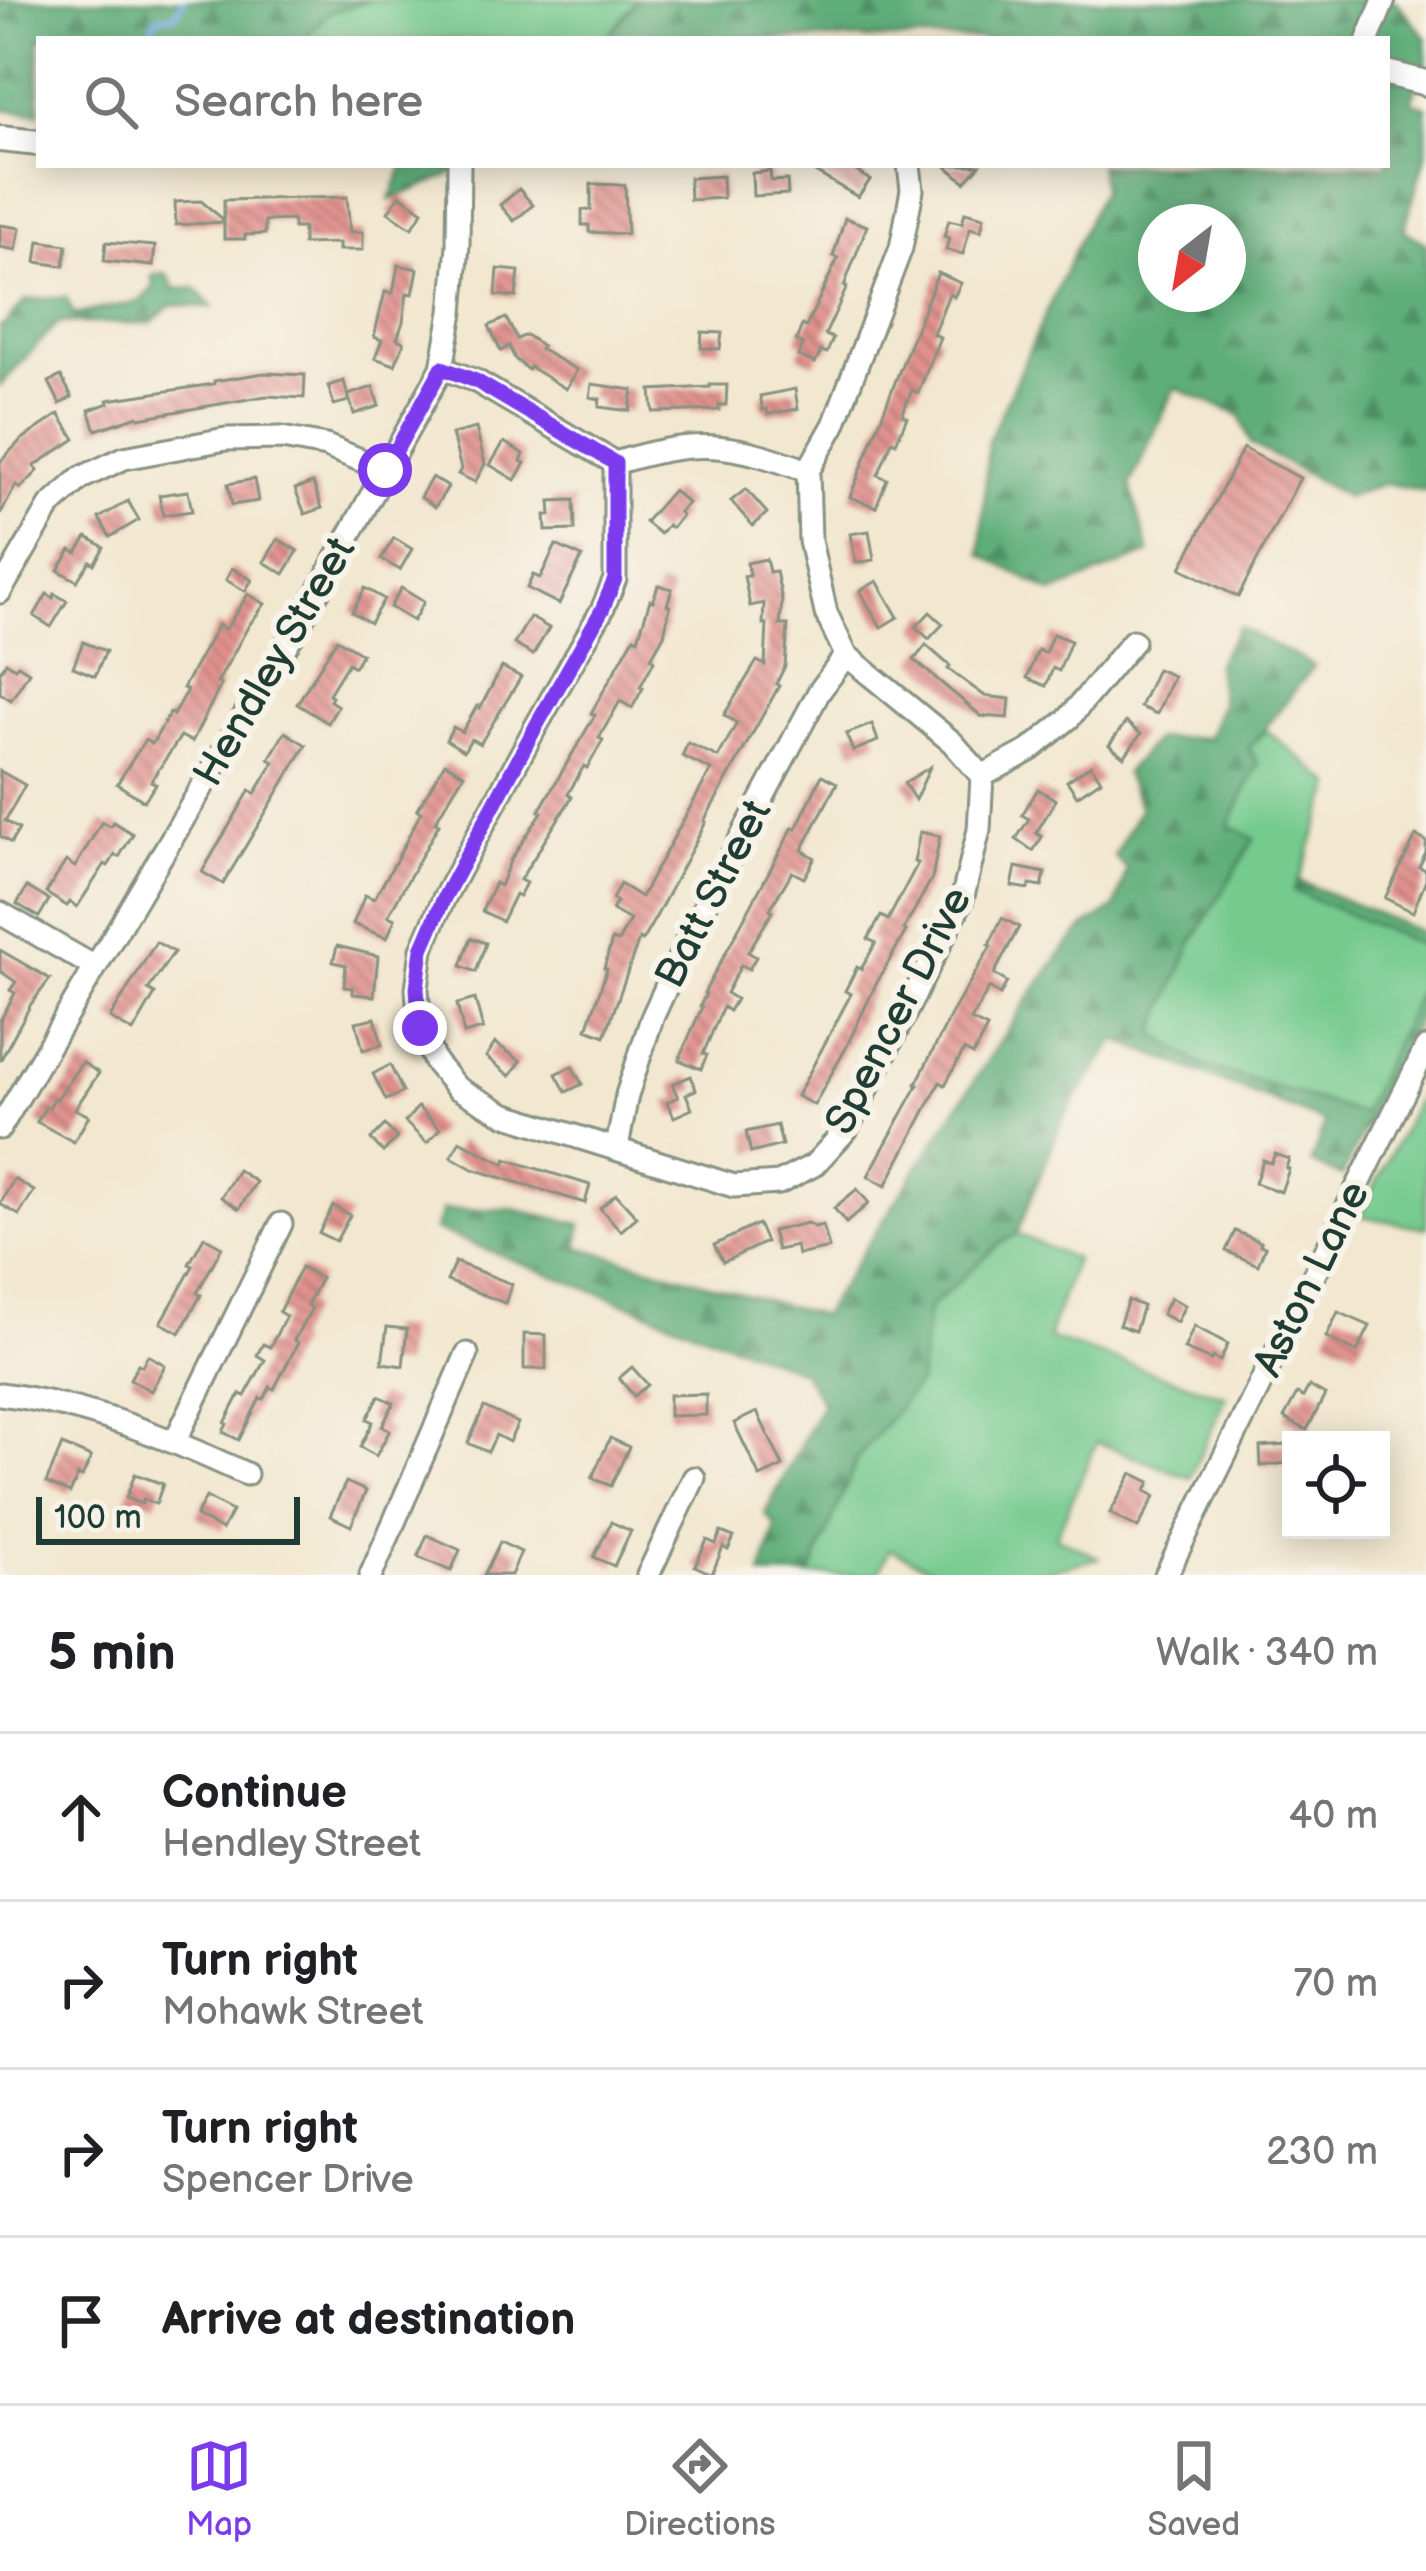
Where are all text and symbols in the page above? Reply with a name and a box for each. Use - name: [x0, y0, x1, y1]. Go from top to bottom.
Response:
- search box: [36, 36, 1390, 168]
- icon: search: [78, 69, 144, 135]
- text: Search here: [174, 75, 423, 130]
- north arrow: [1138, 204, 1246, 312]
- route start: [358, 443, 412, 497]
- street label: Hendley Street: [183, 528, 367, 796]
- street label: Batt Street: [645, 791, 783, 997]
- street label: Spencer Drive: [815, 879, 983, 1143]
- route end: [393, 1001, 447, 1055]
- street label: Aston Lane: [1243, 1173, 1381, 1385]
- map controls: [1282, 1431, 1390, 1539]
- button: locate: [1282, 1431, 1390, 1539]
- scale bar: [36, 1491, 300, 1544]
- text: 100 m: [54, 1498, 142, 1538]
- text: 5 min: [48, 1623, 176, 1684]
- text: Walk · 340 m: [1156, 1630, 1378, 1677]
- text: Continue: [162, 1766, 347, 1821]
- icon: ahead: [48, 1784, 114, 1850]
- text: 40 m: [1288, 1793, 1378, 1840]
- text: Hendley Street: [162, 1821, 421, 1868]
- text: Turn right: [162, 1934, 358, 1989]
- icon: right: [48, 1952, 114, 2018]
- text: 70 m: [1293, 1961, 1378, 2008]
- text: Mohawk Street: [162, 1989, 424, 2036]
- text: Turn right: [162, 2102, 358, 2157]
- icon: right: [48, 2120, 114, 2186]
- text: 230 m: [1266, 2129, 1378, 2176]
- text: Spencer Drive: [162, 2157, 414, 2204]
- icon: arrive: [48, 2288, 114, 2354]
- text: Arrive at destination: [162, 2293, 575, 2348]
- tab: Map: [186, 2433, 252, 2545]
- tab: Directions: [624, 2433, 776, 2545]
- tab: Saved: [1147, 2433, 1240, 2545]

